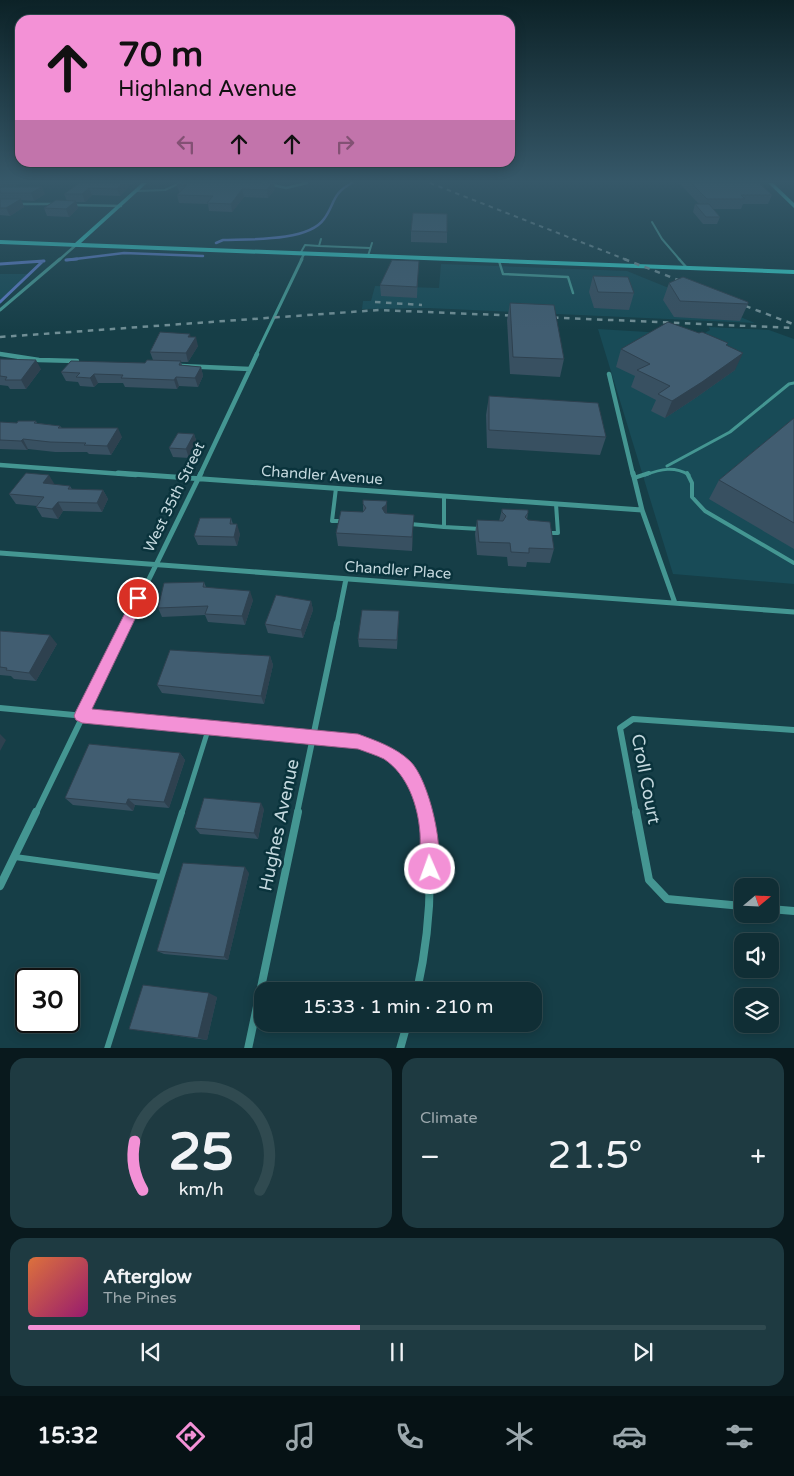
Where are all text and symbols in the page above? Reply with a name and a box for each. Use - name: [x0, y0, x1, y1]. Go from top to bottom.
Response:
- text: 70 m: [118, 34, 203, 76]
- icon: ahead: [35, 35, 100, 100]
- text: Highland Avenue: [118, 76, 297, 102]
- icon: left: [172, 130, 200, 158]
- icon: ahead: [225, 130, 253, 158]
- icon: ahead: [278, 130, 306, 158]
- icon: right: [331, 130, 359, 158]
- street label: West 35th Street: [140, 439, 209, 555]
- street label: Chandler Avenue: [260, 462, 384, 488]
- street label: Chandler Place: [344, 557, 452, 583]
- pin: [117, 577, 159, 619]
- icon: arrive: [124, 584, 152, 612]
- street label: Croll Court: [626, 732, 666, 826]
- street label: Hughes Avenue: [254, 757, 304, 893]
- position arrow: [403, 842, 455, 894]
- north arrow: [734, 878, 779, 922]
- map controls: [734, 878, 779, 1033]
- button: sound: [734, 933, 779, 978]
- speed limit sign: 30: [15, 968, 80, 1033]
- button: layers: [734, 988, 779, 1033]
- text: 15:33 · 1 min · 210 m: [302, 996, 494, 1018]
- text: Climate: [420, 1108, 478, 1128]
- text: 25: [168, 1121, 234, 1184]
- text: 21.5°: [548, 1133, 643, 1179]
- text: −: [420, 1140, 440, 1174]
- text: +: [750, 1140, 766, 1174]
- text: km/h: [179, 1179, 223, 1200]
- text: Afterglow: [103, 1266, 192, 1288]
- text: The Pines: [103, 1288, 177, 1308]
- icon: previous: [137, 1338, 165, 1366]
- icon: pause: [383, 1338, 411, 1366]
- icon: next: [629, 1338, 657, 1366]
- icon: directions: [173, 1419, 208, 1454]
- icon: music: [283, 1419, 318, 1454]
- icon: phone: [392, 1419, 427, 1454]
- icon: climate: [502, 1419, 537, 1454]
- icon: car: [612, 1419, 647, 1454]
- icon: filters: [722, 1419, 757, 1454]
- text: 15:32: [37, 1423, 98, 1449]

